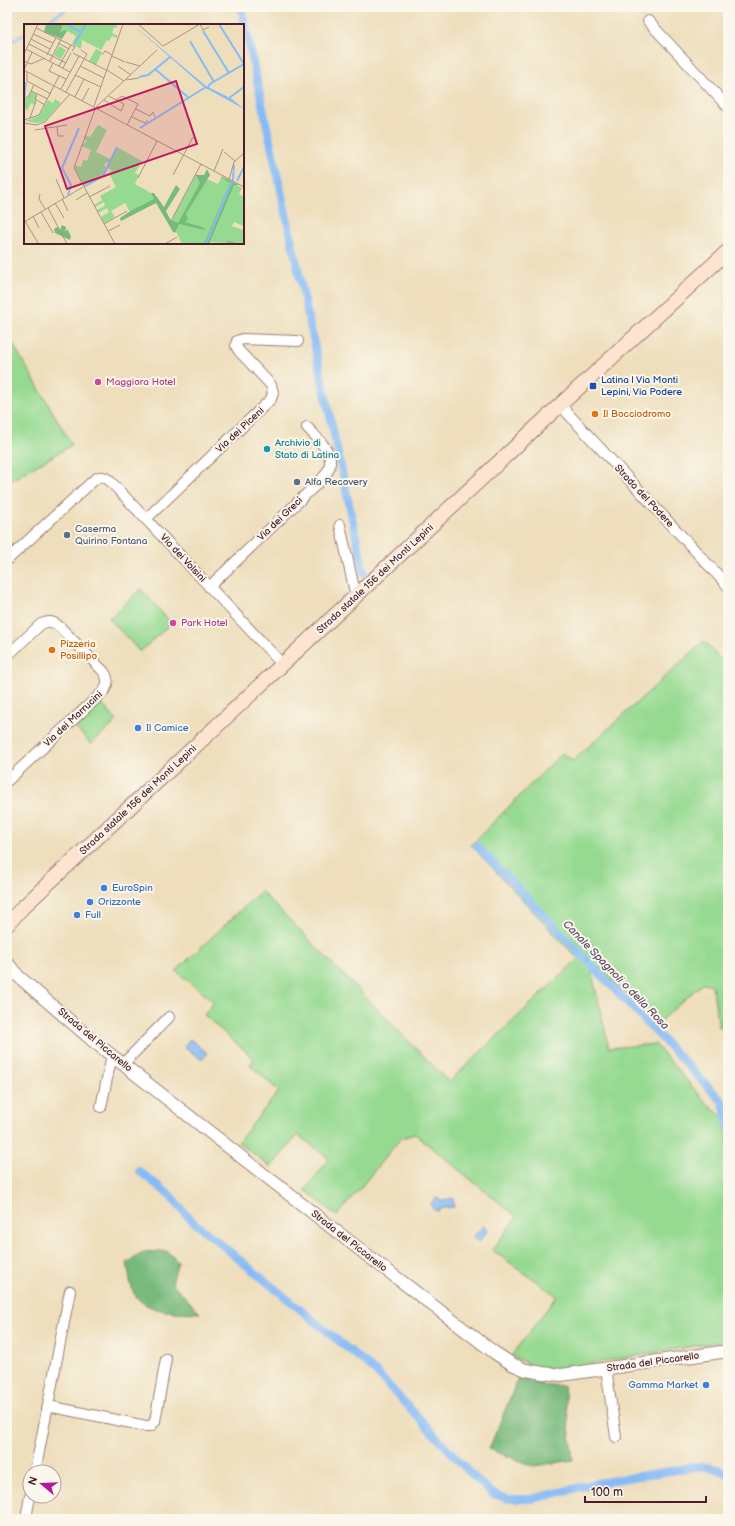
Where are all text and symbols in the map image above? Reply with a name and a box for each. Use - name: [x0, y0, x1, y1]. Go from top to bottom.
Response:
- inset map: [24, 24, 244, 244]
- place label: Latina | Via Monti Lepini, Via Podere: [601, 374, 682, 398]
- place label: Maggiora Hotel: [106, 376, 175, 388]
- marker: Maggiora Hotel: [93, 377, 103, 387]
- marker: Latina | Via Monti Lepini, Via Podere: [588, 381, 598, 391]
- street label: Via dei Piceni: [213, 405, 267, 455]
- place label: Il Bocciodromo: [603, 408, 671, 420]
- marker: Il Bocciodromo: [590, 409, 600, 419]
- place label: Archivio di Stato di Latina: [275, 437, 340, 461]
- marker: Archivio di Stato di Latina: [262, 444, 272, 454]
- street label: Strada del Podere: [612, 462, 676, 530]
- place label: Alfa Recovery: [305, 476, 368, 488]
- marker: Alfa Recovery: [292, 477, 302, 487]
- street label: Via dei Greci: [255, 495, 305, 543]
- street label: Strada statale 156 dei Monti Lepini: [314, 522, 436, 636]
- place label: Caserma Quirino Fontana: [75, 523, 148, 547]
- marker: Caserma Quirino Fontana: [62, 530, 72, 540]
- street label: Via dei Volsini: [158, 531, 208, 585]
- place label: Park Hotel: [181, 617, 228, 629]
- marker: Park Hotel: [168, 618, 178, 628]
- place label: Pizzeria Posillipo: [60, 638, 97, 662]
- marker: Pizzeria Posillipo: [47, 645, 57, 655]
- street label: Via dei Marrucini: [41, 689, 105, 749]
- place label: Il Camice: [146, 722, 189, 734]
- marker: Il Camice: [133, 723, 143, 733]
- street label: Strada statale 156 dei Monti Lepini: [77, 743, 199, 857]
- place label: EuroSpin: [112, 882, 153, 894]
- marker: EuroSpin: [99, 883, 109, 893]
- place label: Orizzonte: [98, 896, 141, 908]
- marker: Orizzonte: [85, 897, 95, 907]
- place label: Full: [85, 909, 101, 921]
- marker: Full: [72, 910, 82, 920]
- water label: Canale Spagnoli o della Rosa: [560, 918, 672, 1032]
- street label: Strada del Piccarello: [55, 1005, 135, 1075]
- street label: Strada del Piccarello: [309, 1208, 390, 1275]
- street label: Strada del Piccarello: [606, 1350, 700, 1374]
- place label: Gamma Market: [628, 1379, 698, 1391]
- marker: Gamma Market: [701, 1380, 711, 1390]
- north arrow: [22, 1464, 62, 1504]
- text: N: [26, 1475, 41, 1487]
- scale bar: [585, 1478, 706, 1504]
- text: 100 m: [591, 1485, 623, 1500]

